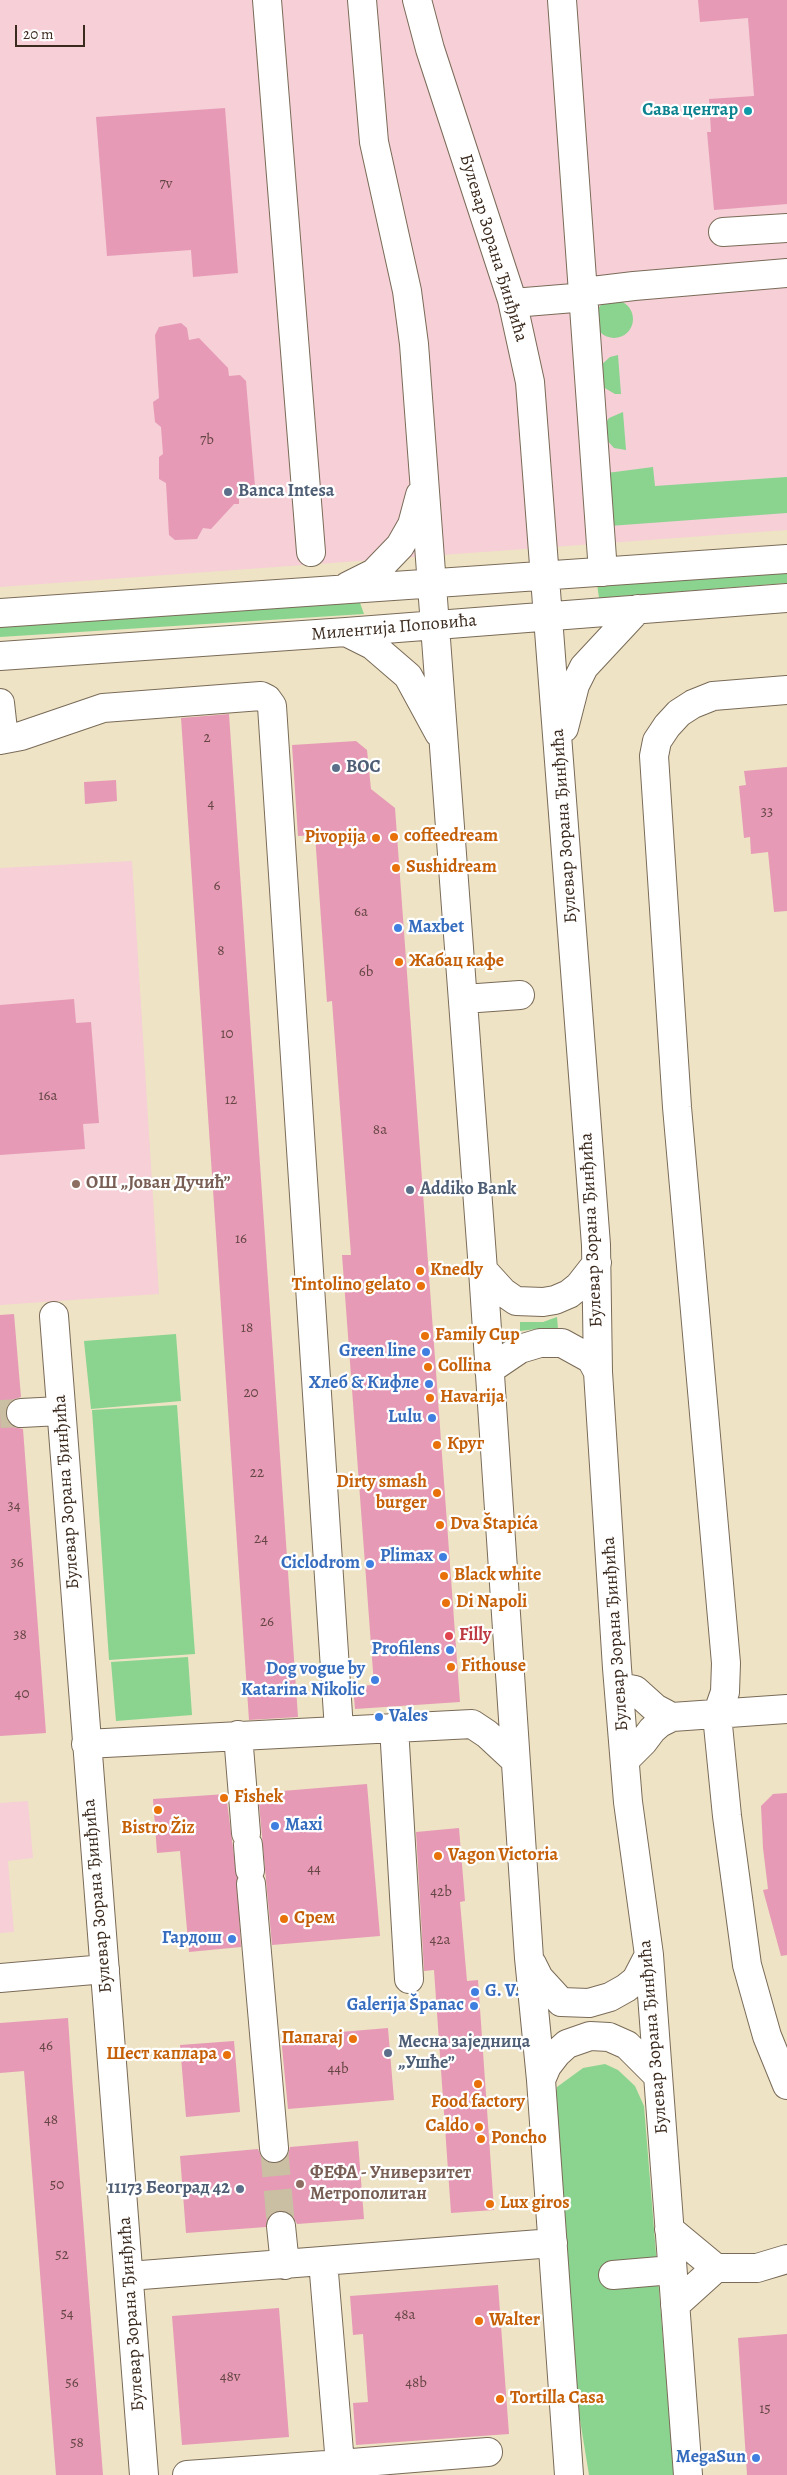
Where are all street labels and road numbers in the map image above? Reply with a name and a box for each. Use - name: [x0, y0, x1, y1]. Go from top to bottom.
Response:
- street label: Булевар Зорана Ђинђића: [454, 152, 532, 344]
- street label: Милентија Поповића: [310, 610, 478, 646]
- street label: Булевар Зорана Ђинђића: [547, 728, 583, 924]
- street label: Булевар Зорана Ђинђића: [576, 1132, 608, 1328]
- street label: Булевар Зорана Ђинђића: [49, 1394, 85, 1590]
- street label: Булевар Зорана Ђинђића: [598, 1536, 634, 1732]
- street label: Булевар Зорана Ђинђића: [79, 1798, 117, 1994]
- street label: Булевар Зорана Ђинђића: [635, 1939, 673, 2135]
- street label: Булевар Зорана Ђинђића: [114, 2216, 150, 2412]

